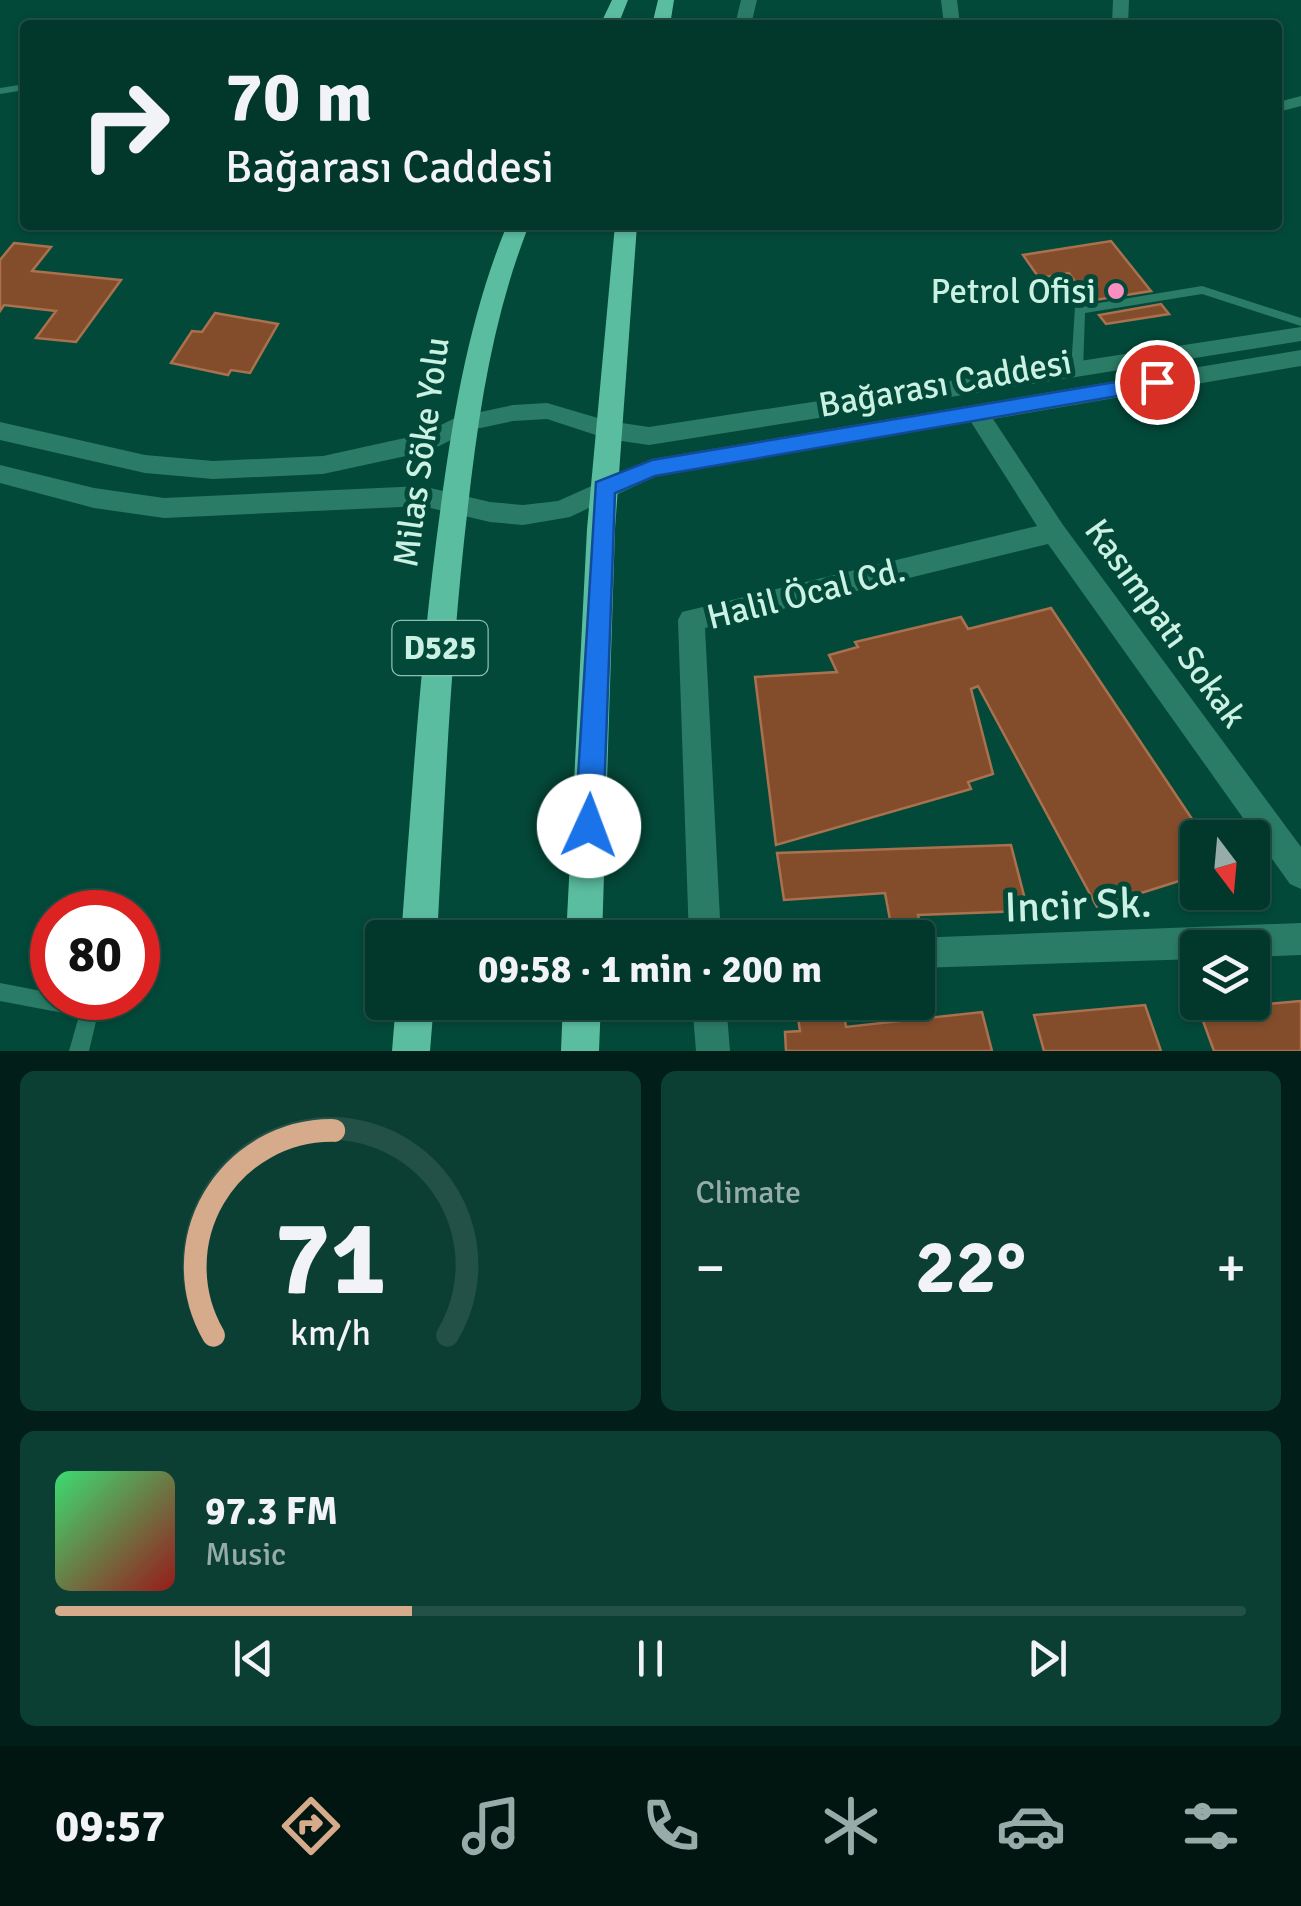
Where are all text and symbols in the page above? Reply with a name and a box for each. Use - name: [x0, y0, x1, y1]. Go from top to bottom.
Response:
- text: 70 m: [225, 54, 373, 140]
- icon: right: [60, 60, 190, 190]
- text: Bağarası Caddesi: [225, 140, 554, 195]
- place label: Petrol Ofisi: [931, 270, 1096, 313]
- marker: Petrol Ofisi: [1105, 280, 1127, 302]
- street label: Milas Söke Yolu: [384, 335, 459, 570]
- street label: Bağarası Caddesi: [815, 340, 1075, 427]
- pin: [1115, 340, 1200, 425]
- icon: arrive: [1130, 355, 1185, 410]
- street label: Kasımpatı Sokak: [1075, 511, 1256, 736]
- street label: Halil Öcal Cd.: [703, 548, 910, 639]
- road number: D525: [392, 621, 488, 675]
- position arrow: [537, 774, 641, 878]
- north arrow: [1180, 820, 1270, 910]
- map controls: [1180, 820, 1270, 1020]
- street label: Incir Sk.: [1004, 877, 1152, 934]
- speed limit sign: 80: [30, 890, 160, 1020]
- button: layers: [1180, 930, 1270, 1020]
- text: 09:58 · 1 min · 200 m: [478, 946, 822, 993]
- text: Climate: [696, 1173, 801, 1212]
- text: 71: [274, 1195, 386, 1323]
- text: 22°: [915, 1221, 1026, 1314]
- text: −: [696, 1234, 725, 1302]
- text: +: [1216, 1234, 1246, 1302]
- text: km/h: [290, 1311, 371, 1355]
- text: 97.3 FM: [205, 1488, 338, 1535]
- text: Music: [205, 1535, 286, 1574]
- icon: previous: [226, 1631, 281, 1686]
- icon: pause: [623, 1631, 678, 1686]
- icon: next: [1020, 1631, 1075, 1686]
- icon: directions: [276, 1791, 346, 1861]
- icon: music: [456, 1791, 526, 1861]
- icon: phone: [636, 1791, 706, 1861]
- icon: climate: [816, 1791, 886, 1861]
- icon: car: [996, 1791, 1066, 1861]
- icon: filters: [1176, 1791, 1246, 1861]
- text: 09:57: [55, 1799, 165, 1854]

